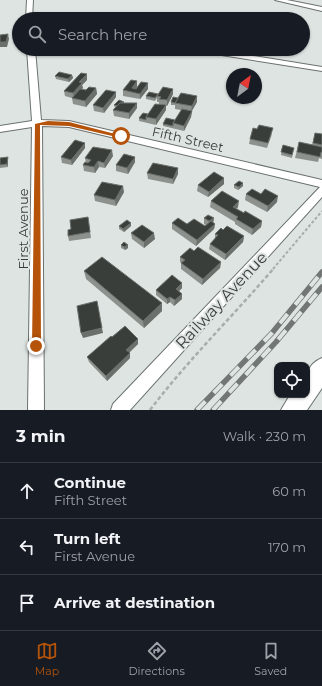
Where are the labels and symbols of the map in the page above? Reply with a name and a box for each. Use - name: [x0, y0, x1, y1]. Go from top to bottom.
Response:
- north arrow: [226, 68, 262, 104]
- street label: Fifth Street: [151, 123, 225, 155]
- route start: [112, 127, 130, 145]
- street label: First Avenue: [15, 188, 31, 270]
- street label: Railway Avenue: [172, 248, 271, 353]
- route end: [27, 337, 45, 355]

